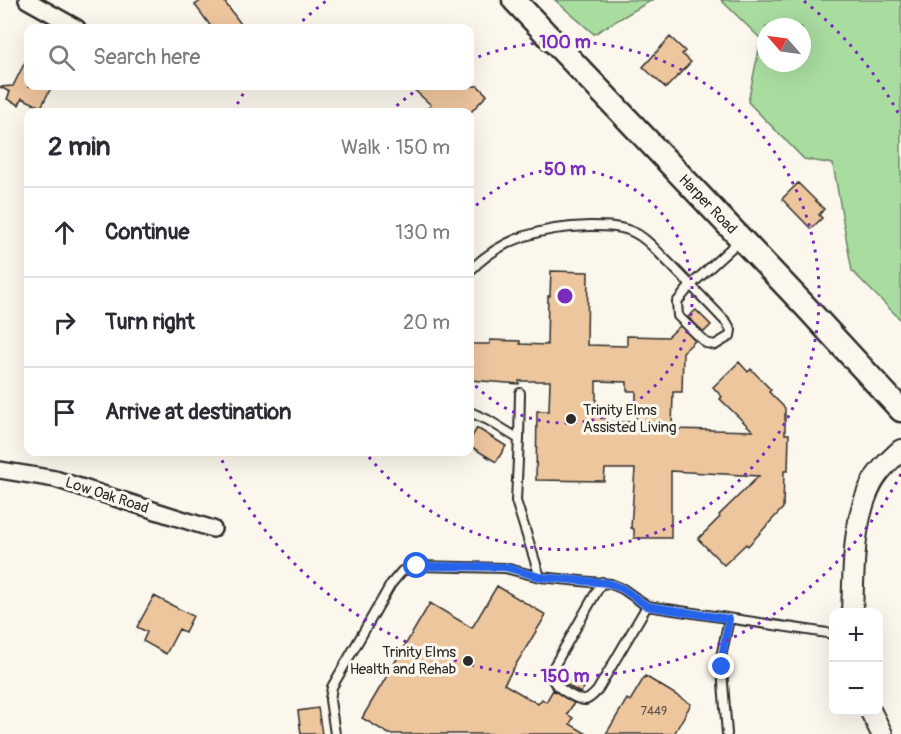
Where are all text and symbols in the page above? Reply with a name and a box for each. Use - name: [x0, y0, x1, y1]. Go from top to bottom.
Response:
- north arrow: [757, 18, 811, 72]
- search box: [24, 24, 474, 90]
- text: 100 m: [539, 31, 591, 54]
- icon: search: [45, 41, 78, 74]
- text: Search here: [93, 43, 200, 71]
- text: 2 min: [48, 131, 110, 163]
- text: Walk · 150 m: [341, 135, 450, 160]
- text: 50 m: [544, 158, 586, 181]
- street label: Harper Road: [674, 170, 741, 238]
- icon: ahead: [48, 216, 81, 249]
- text: Continue: [105, 218, 189, 246]
- text: 130 m: [395, 220, 450, 245]
- centre of rings: [555, 286, 575, 306]
- icon: right: [48, 306, 81, 339]
- text: Turn right: [105, 308, 195, 336]
- text: 20 m: [403, 310, 450, 335]
- icon: arrive: [48, 396, 81, 429]
- text: Arrive at destination: [105, 398, 291, 426]
- place label: Trinity Elms Assisted Living: [583, 401, 676, 437]
- marker: Trinity Elms Assisted Living: [564, 412, 578, 426]
- street label: Low Oak Road: [63, 473, 151, 518]
- route start: [403, 552, 429, 578]
- map controls: [829, 608, 883, 716]
- button: +: [829, 608, 883, 662]
- place label: Trinity Elms Health and Rehab: [350, 643, 456, 679]
- route end: [708, 653, 734, 679]
- marker: Trinity Elms Health and Rehab: [461, 654, 475, 668]
- button: −: [829, 662, 883, 716]
- text: 150 m: [541, 665, 590, 688]
- house number: 7449: [641, 704, 667, 719]

